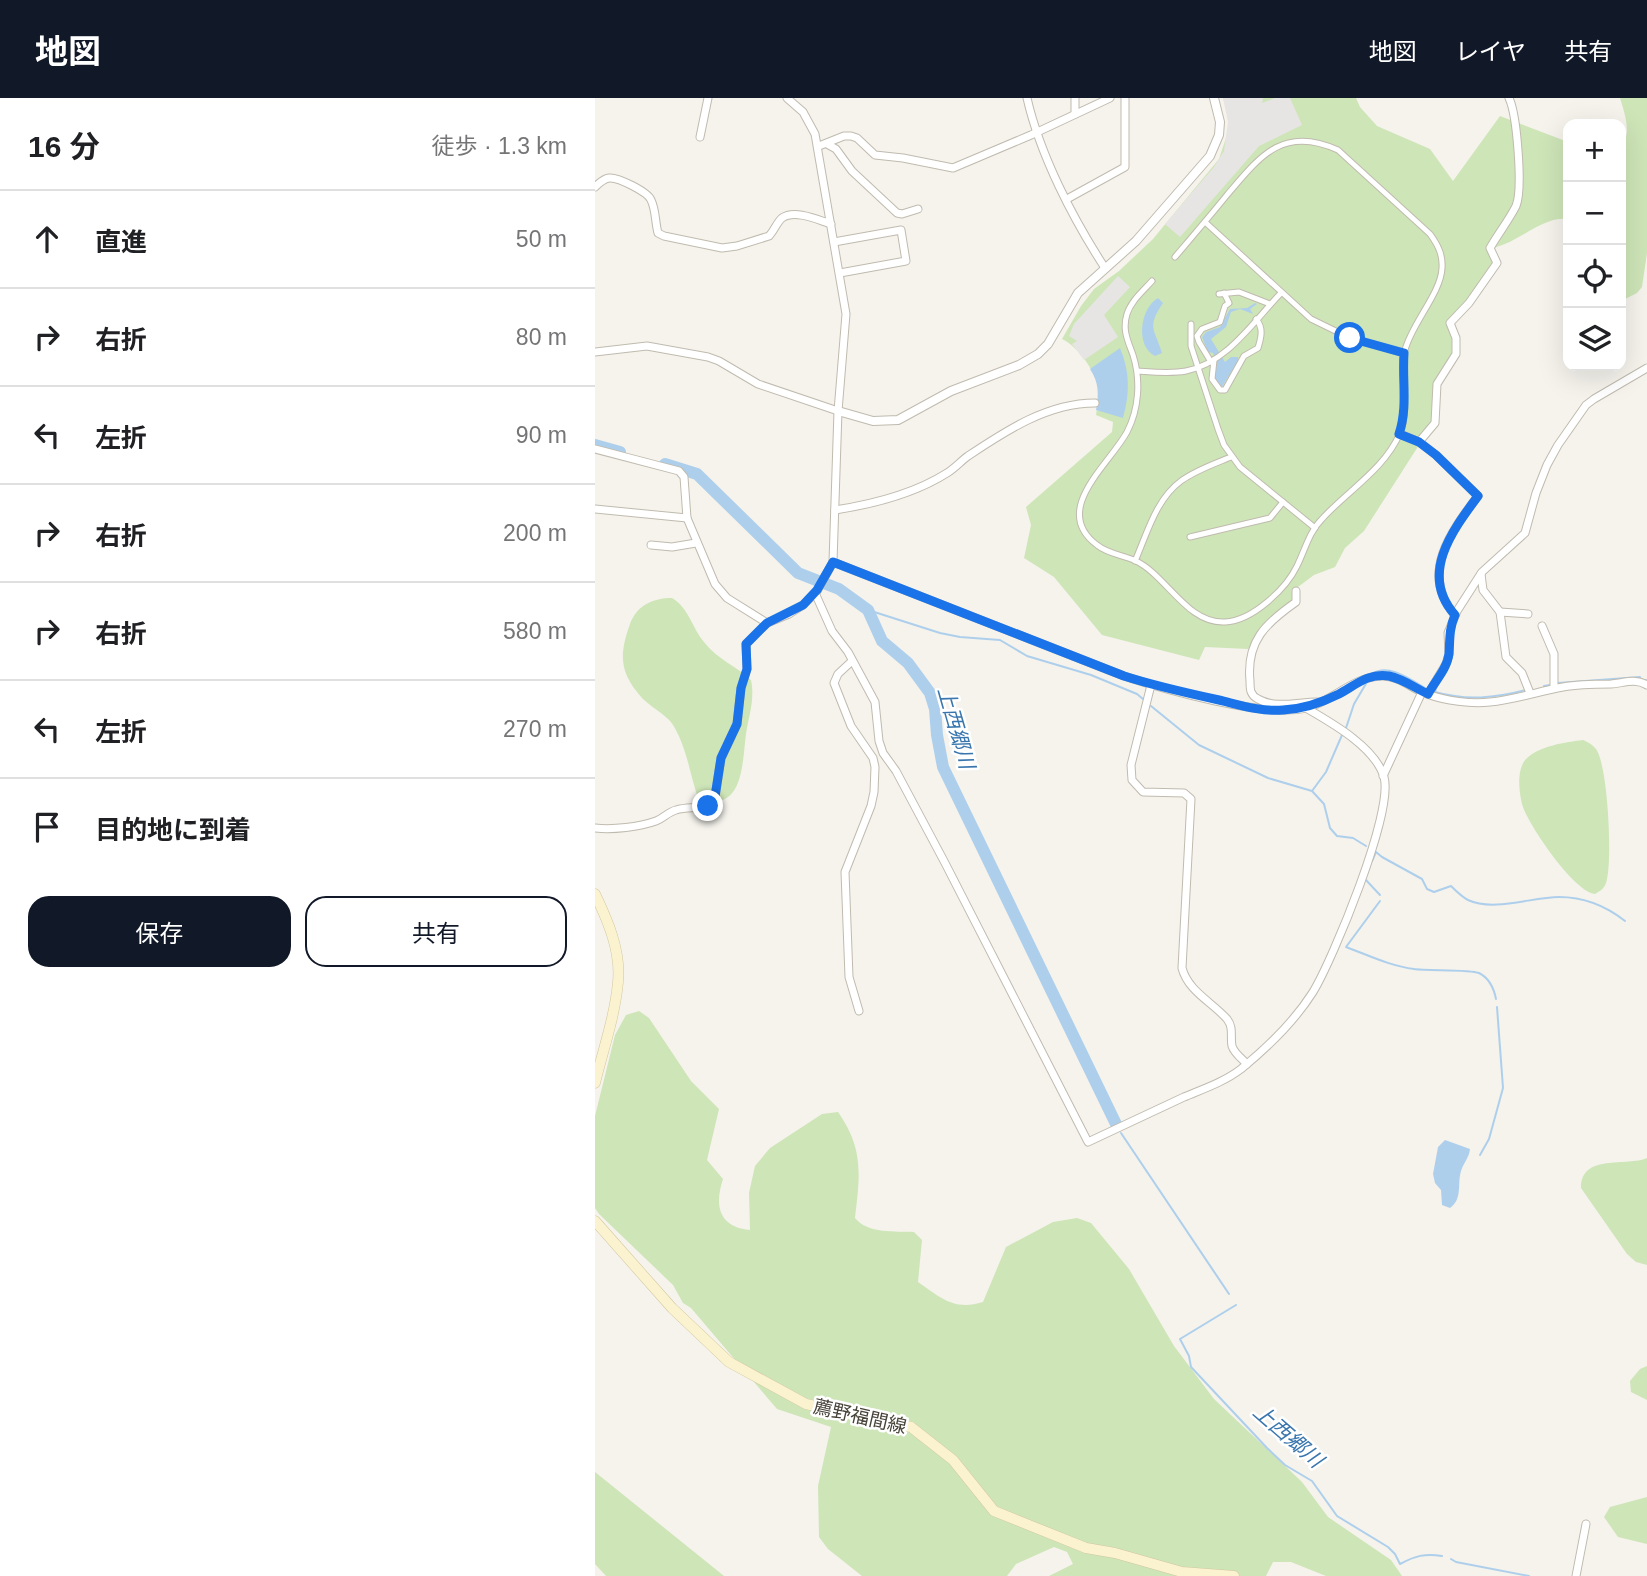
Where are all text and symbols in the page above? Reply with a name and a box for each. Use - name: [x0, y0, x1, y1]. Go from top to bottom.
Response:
- text: 地図: [35, 33, 101, 70]
- text: 地図: [1369, 38, 1417, 65]
- text: レイヤ: [1455, 38, 1526, 65]
- text: 共有: [1564, 38, 1612, 65]
- map controls: [1563, 119, 1626, 371]
- button: +: [1563, 119, 1626, 182]
- text: 16 分: [28, 130, 100, 163]
- text: 徒歩 · 1.3 km: [432, 133, 567, 159]
- button: −: [1563, 182, 1626, 245]
- icon: ahead: [28, 220, 66, 258]
- text: 50 m: [516, 226, 567, 252]
- text: 直進: [95, 227, 147, 257]
- button: locate: [1563, 245, 1626, 308]
- button: layers: [1563, 308, 1626, 371]
- icon: right: [28, 318, 66, 356]
- route start: [1334, 322, 1365, 353]
- text: 80 m: [516, 324, 567, 350]
- text: 右折: [95, 325, 147, 355]
- icon: left: [28, 416, 66, 454]
- text: 90 m: [516, 422, 567, 448]
- text: 左折: [95, 423, 147, 453]
- icon: right: [28, 514, 66, 552]
- text: 200 m: [503, 520, 567, 546]
- text: 右折: [95, 521, 147, 551]
- icon: right: [28, 612, 66, 650]
- text: 580 m: [503, 618, 567, 644]
- text: 右折: [95, 619, 147, 649]
- water label: 上西郷川: [934, 684, 980, 773]
- icon: left: [28, 710, 66, 748]
- text: 270 m: [503, 716, 567, 742]
- text: 左折: [95, 717, 147, 747]
- route end: [692, 790, 723, 821]
- icon: arrive: [28, 808, 66, 846]
- text: 目的地に到着: [95, 815, 251, 845]
- button: 保存: [28, 896, 291, 967]
- button: 共有: [305, 896, 567, 967]
- street label: 薦野福間線: [811, 1396, 909, 1437]
- water label: 上西郷川: [1249, 1399, 1329, 1473]

